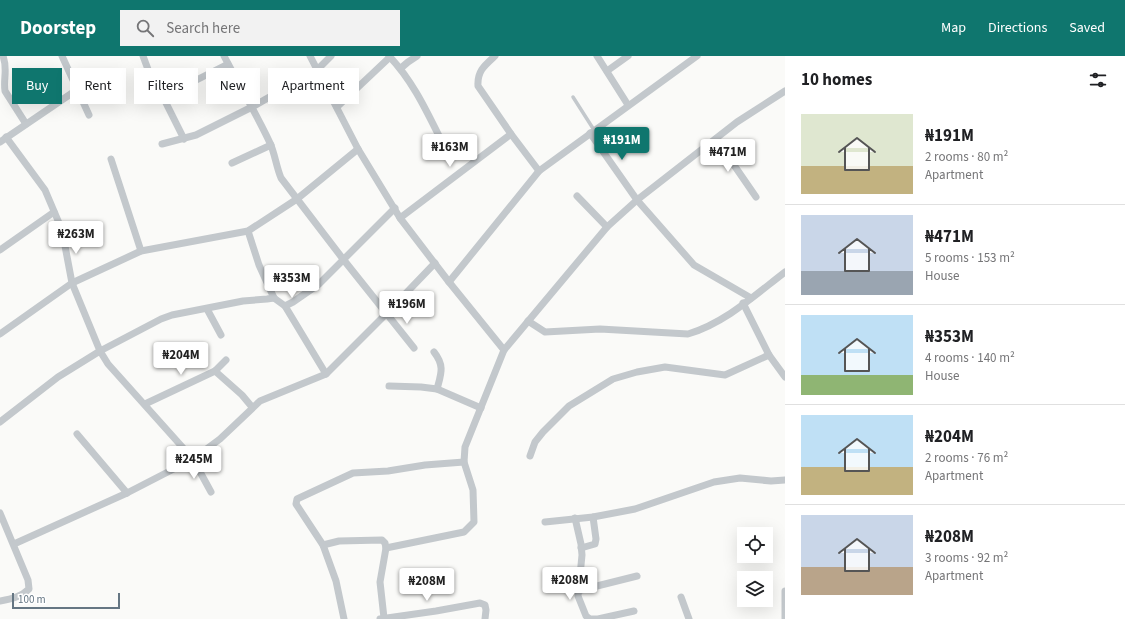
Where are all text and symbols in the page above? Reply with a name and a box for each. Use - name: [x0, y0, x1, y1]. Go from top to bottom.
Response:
- search box: [120, 10, 400, 46]
- text: Doorstep: [20, 15, 96, 42]
- icon: search: [134, 17, 156, 39]
- text: Search here: [166, 18, 240, 39]
- text: Map: [941, 18, 966, 38]
- text: Directions: [988, 18, 1047, 38]
- text: Saved: [1069, 18, 1105, 38]
- chip: Buy: [12, 68, 62, 104]
- chip: Rent: [70, 68, 126, 104]
- chip: Filters: [134, 68, 198, 104]
- chip: New: [206, 68, 260, 104]
- chip: Apartment: [268, 68, 359, 104]
- text: 10 homes: [801, 68, 872, 92]
- icon: filters: [1087, 69, 1109, 91]
- text: ₦191M: [925, 124, 974, 148]
- pin: ₦191M: [594, 127, 650, 161]
- icon: home: [833, 130, 881, 178]
- text: ₦191M: [603, 131, 641, 149]
- pin: ₦163M: [422, 134, 478, 168]
- text: ₦163M: [431, 138, 469, 156]
- pin: ₦471M: [700, 139, 756, 173]
- text: ₦471M: [709, 143, 747, 161]
- text: 2 rooms · 80 m²: [925, 148, 1008, 166]
- text: Apartment: [925, 166, 983, 184]
- pin: ₦263M: [48, 221, 104, 255]
- text: ₦263M: [57, 225, 95, 243]
- text: ₦471M: [925, 225, 974, 249]
- icon: home: [833, 231, 881, 279]
- text: 5 rooms · 153 m²: [925, 249, 1015, 267]
- pin: ₦353M: [264, 265, 320, 299]
- text: House: [925, 267, 960, 285]
- text: ₦353M: [273, 269, 311, 287]
- pin: ₦196M: [379, 291, 435, 325]
- text: ₦196M: [388, 295, 426, 313]
- text: ₦353M: [925, 325, 974, 349]
- icon: home: [833, 331, 881, 379]
- pin: ₦204M: [153, 342, 209, 376]
- text: ₦204M: [162, 346, 200, 364]
- text: 4 rooms · 140 m²: [925, 349, 1015, 367]
- text: House: [925, 367, 960, 385]
- text: ₦204M: [925, 425, 974, 449]
- icon: home: [833, 431, 881, 479]
- pin: ₦245M: [166, 446, 222, 480]
- text: 2 rooms · 76 m²: [925, 449, 1008, 467]
- text: ₦245M: [175, 450, 213, 468]
- text: Apartment: [925, 467, 983, 485]
- text: ₦208M: [925, 525, 974, 549]
- map controls: [737, 527, 773, 607]
- button: locate: [737, 527, 773, 563]
- icon: home: [833, 531, 881, 579]
- text: 3 rooms · 92 m²: [925, 549, 1008, 567]
- pin: ₦208M: [542, 567, 598, 601]
- text: Apartment: [925, 567, 983, 585]
- pin: ₦208M: [399, 568, 455, 602]
- text: ₦208M: [551, 571, 589, 589]
- button: layers: [737, 571, 773, 607]
- text: ₦208M: [408, 572, 446, 590]
- scale bar: [12, 591, 120, 610]
- text: 100 m: [18, 592, 46, 607]

